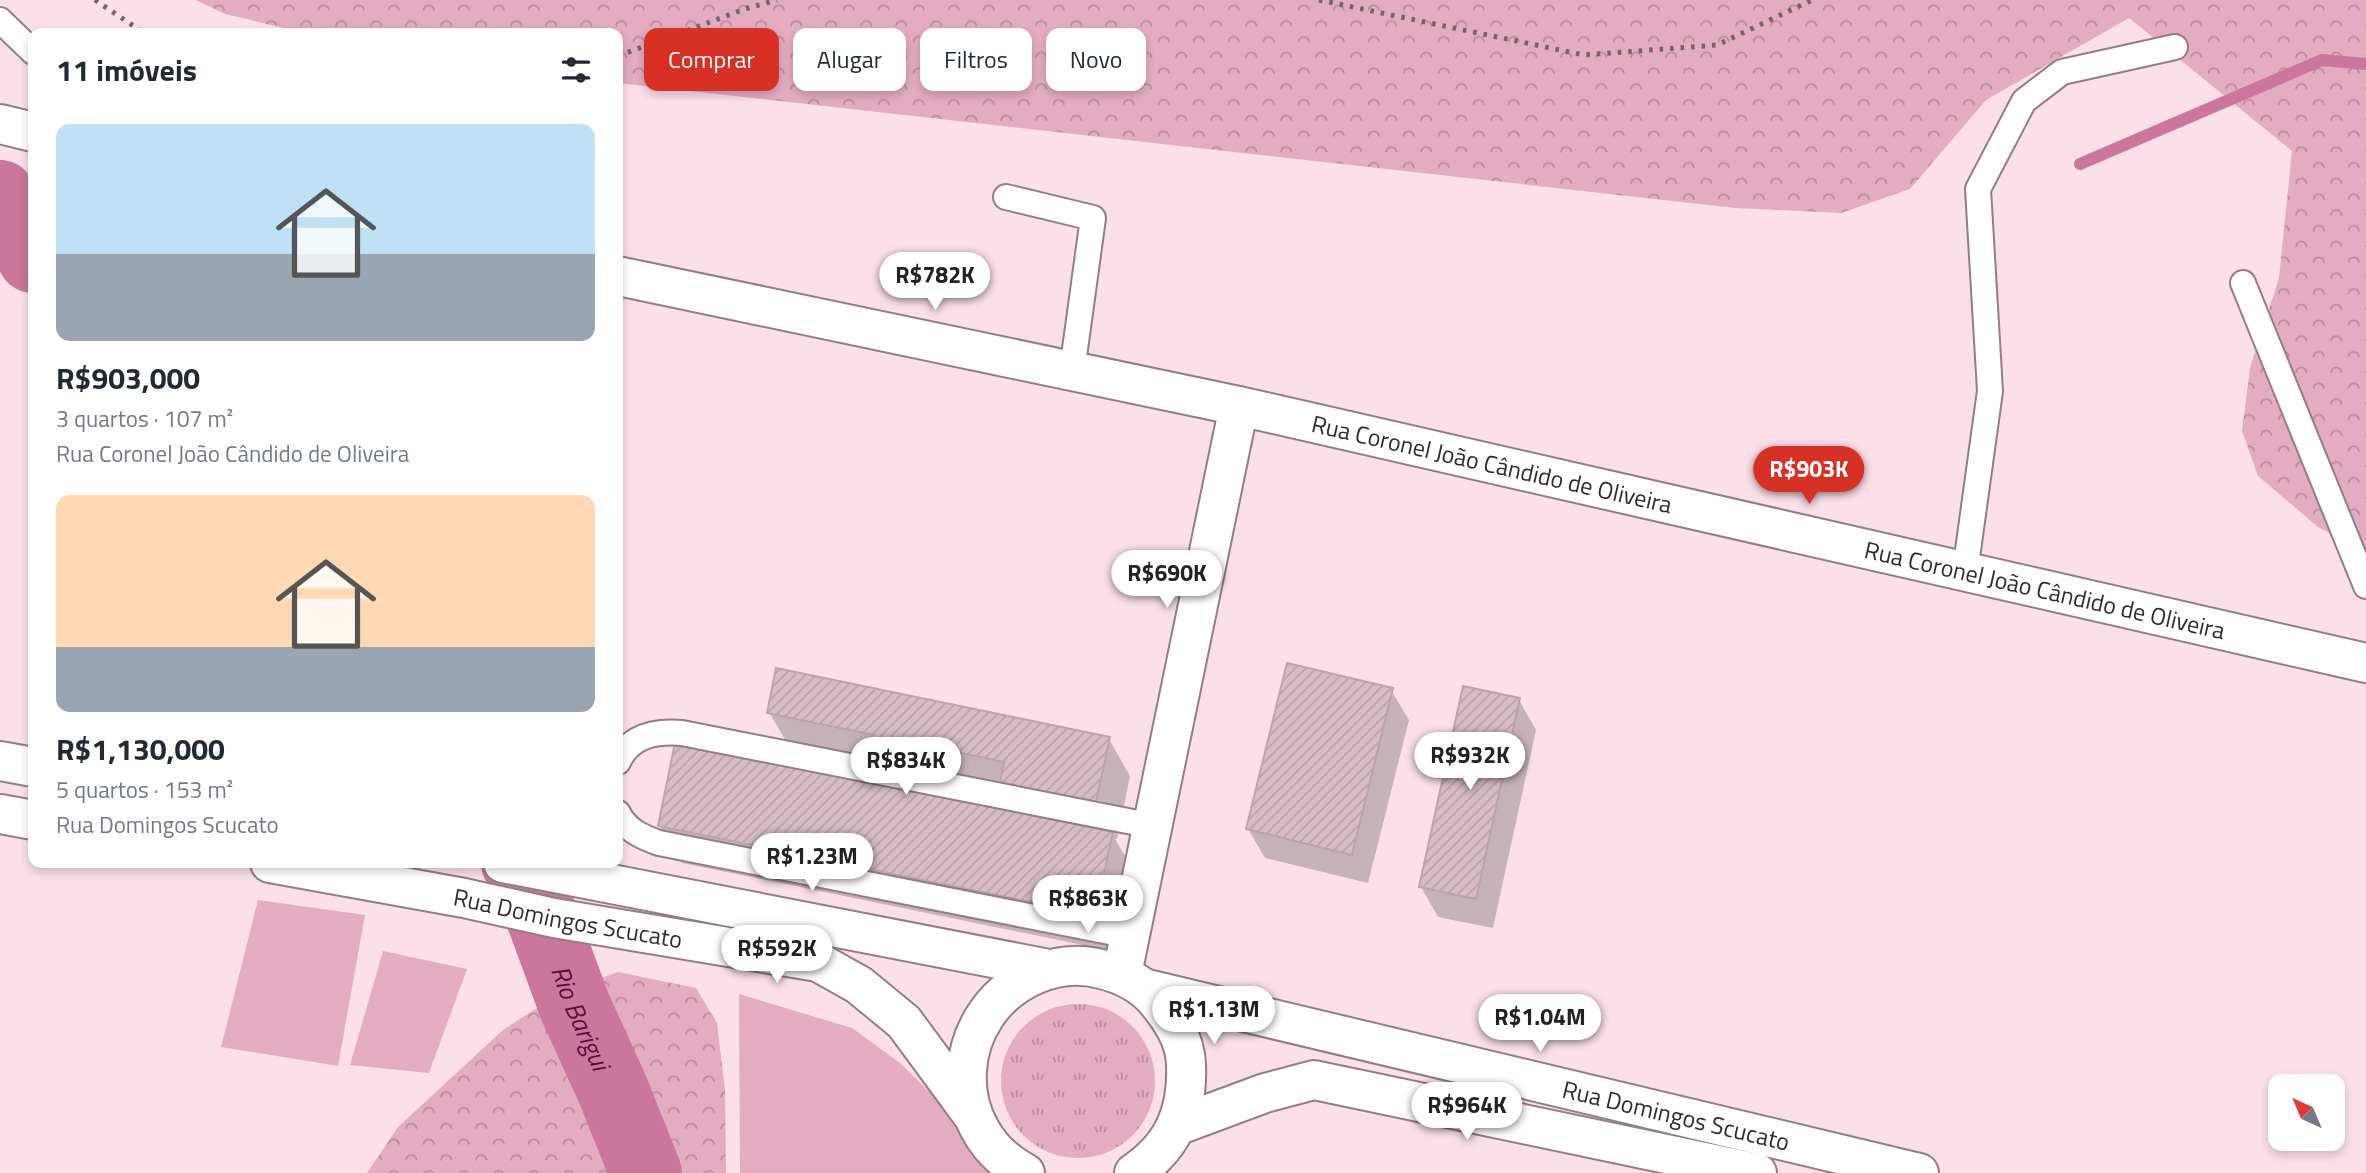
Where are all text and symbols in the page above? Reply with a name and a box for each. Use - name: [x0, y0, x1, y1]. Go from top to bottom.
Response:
- chip: Comprar: [644, 28, 779, 91]
- chip: Alugar: [793, 28, 906, 91]
- chip: Filtros: [920, 28, 1032, 91]
- chip: Novo: [1046, 28, 1146, 91]
- text: 11 imóveis: [56, 47, 197, 93]
- icon: filters: [557, 51, 595, 89]
- icon: home: [263, 170, 389, 296]
- pin: R$782K: [878, 252, 992, 312]
- text: R$782K: [895, 257, 975, 292]
- text: R$903,000: [56, 355, 200, 401]
- text: 3 quartos · 107 m²: [56, 401, 233, 436]
- street label: Rua Coronel João Cândido de Oliveira: [1308, 405, 1676, 522]
- text: Rua Coronel João Cândido de Oliveira: [56, 436, 409, 471]
- pin: R$903K: [1752, 447, 1866, 506]
- text: R$903K: [1769, 451, 1849, 486]
- street label: Rua Coronel João Cândido de Oliveira: [1861, 531, 2229, 648]
- icon: home: [263, 541, 389, 667]
- pin: R$690K: [1110, 550, 1224, 610]
- text: R$690K: [1127, 555, 1207, 590]
- text: R$1,130,000: [56, 726, 225, 772]
- pin: R$932K: [1413, 732, 1527, 792]
- text: R$932K: [1430, 737, 1510, 772]
- pin: R$834K: [849, 738, 963, 797]
- text: R$834K: [866, 742, 946, 777]
- text: 5 quartos · 153 m²: [56, 772, 233, 807]
- text: Rua Domingos Scucato: [56, 807, 279, 842]
- pin: R$1.23M: [747, 834, 877, 893]
- text: R$1.23M: [766, 838, 858, 873]
- pin: R$863K: [1031, 876, 1145, 935]
- street label: Rua Domingos Scucato: [451, 878, 685, 957]
- text: R$863K: [1048, 880, 1128, 915]
- pin: R$592K: [720, 926, 834, 985]
- text: R$592K: [737, 930, 817, 965]
- water label: Rio Barigui: [542, 960, 622, 1079]
- pin: R$1.13M: [1149, 986, 1279, 1046]
- text: R$1.13M: [1168, 991, 1260, 1026]
- pin: R$1.04M: [1475, 995, 1605, 1054]
- text: R$1.04M: [1494, 999, 1586, 1034]
- street label: Rua Domingos Scucato: [1559, 1071, 1793, 1160]
- north arrow: [2268, 1074, 2345, 1152]
- map controls: [2268, 1074, 2345, 1151]
- pin: R$964K: [1410, 1082, 1524, 1142]
- text: R$964K: [1427, 1087, 1507, 1122]

